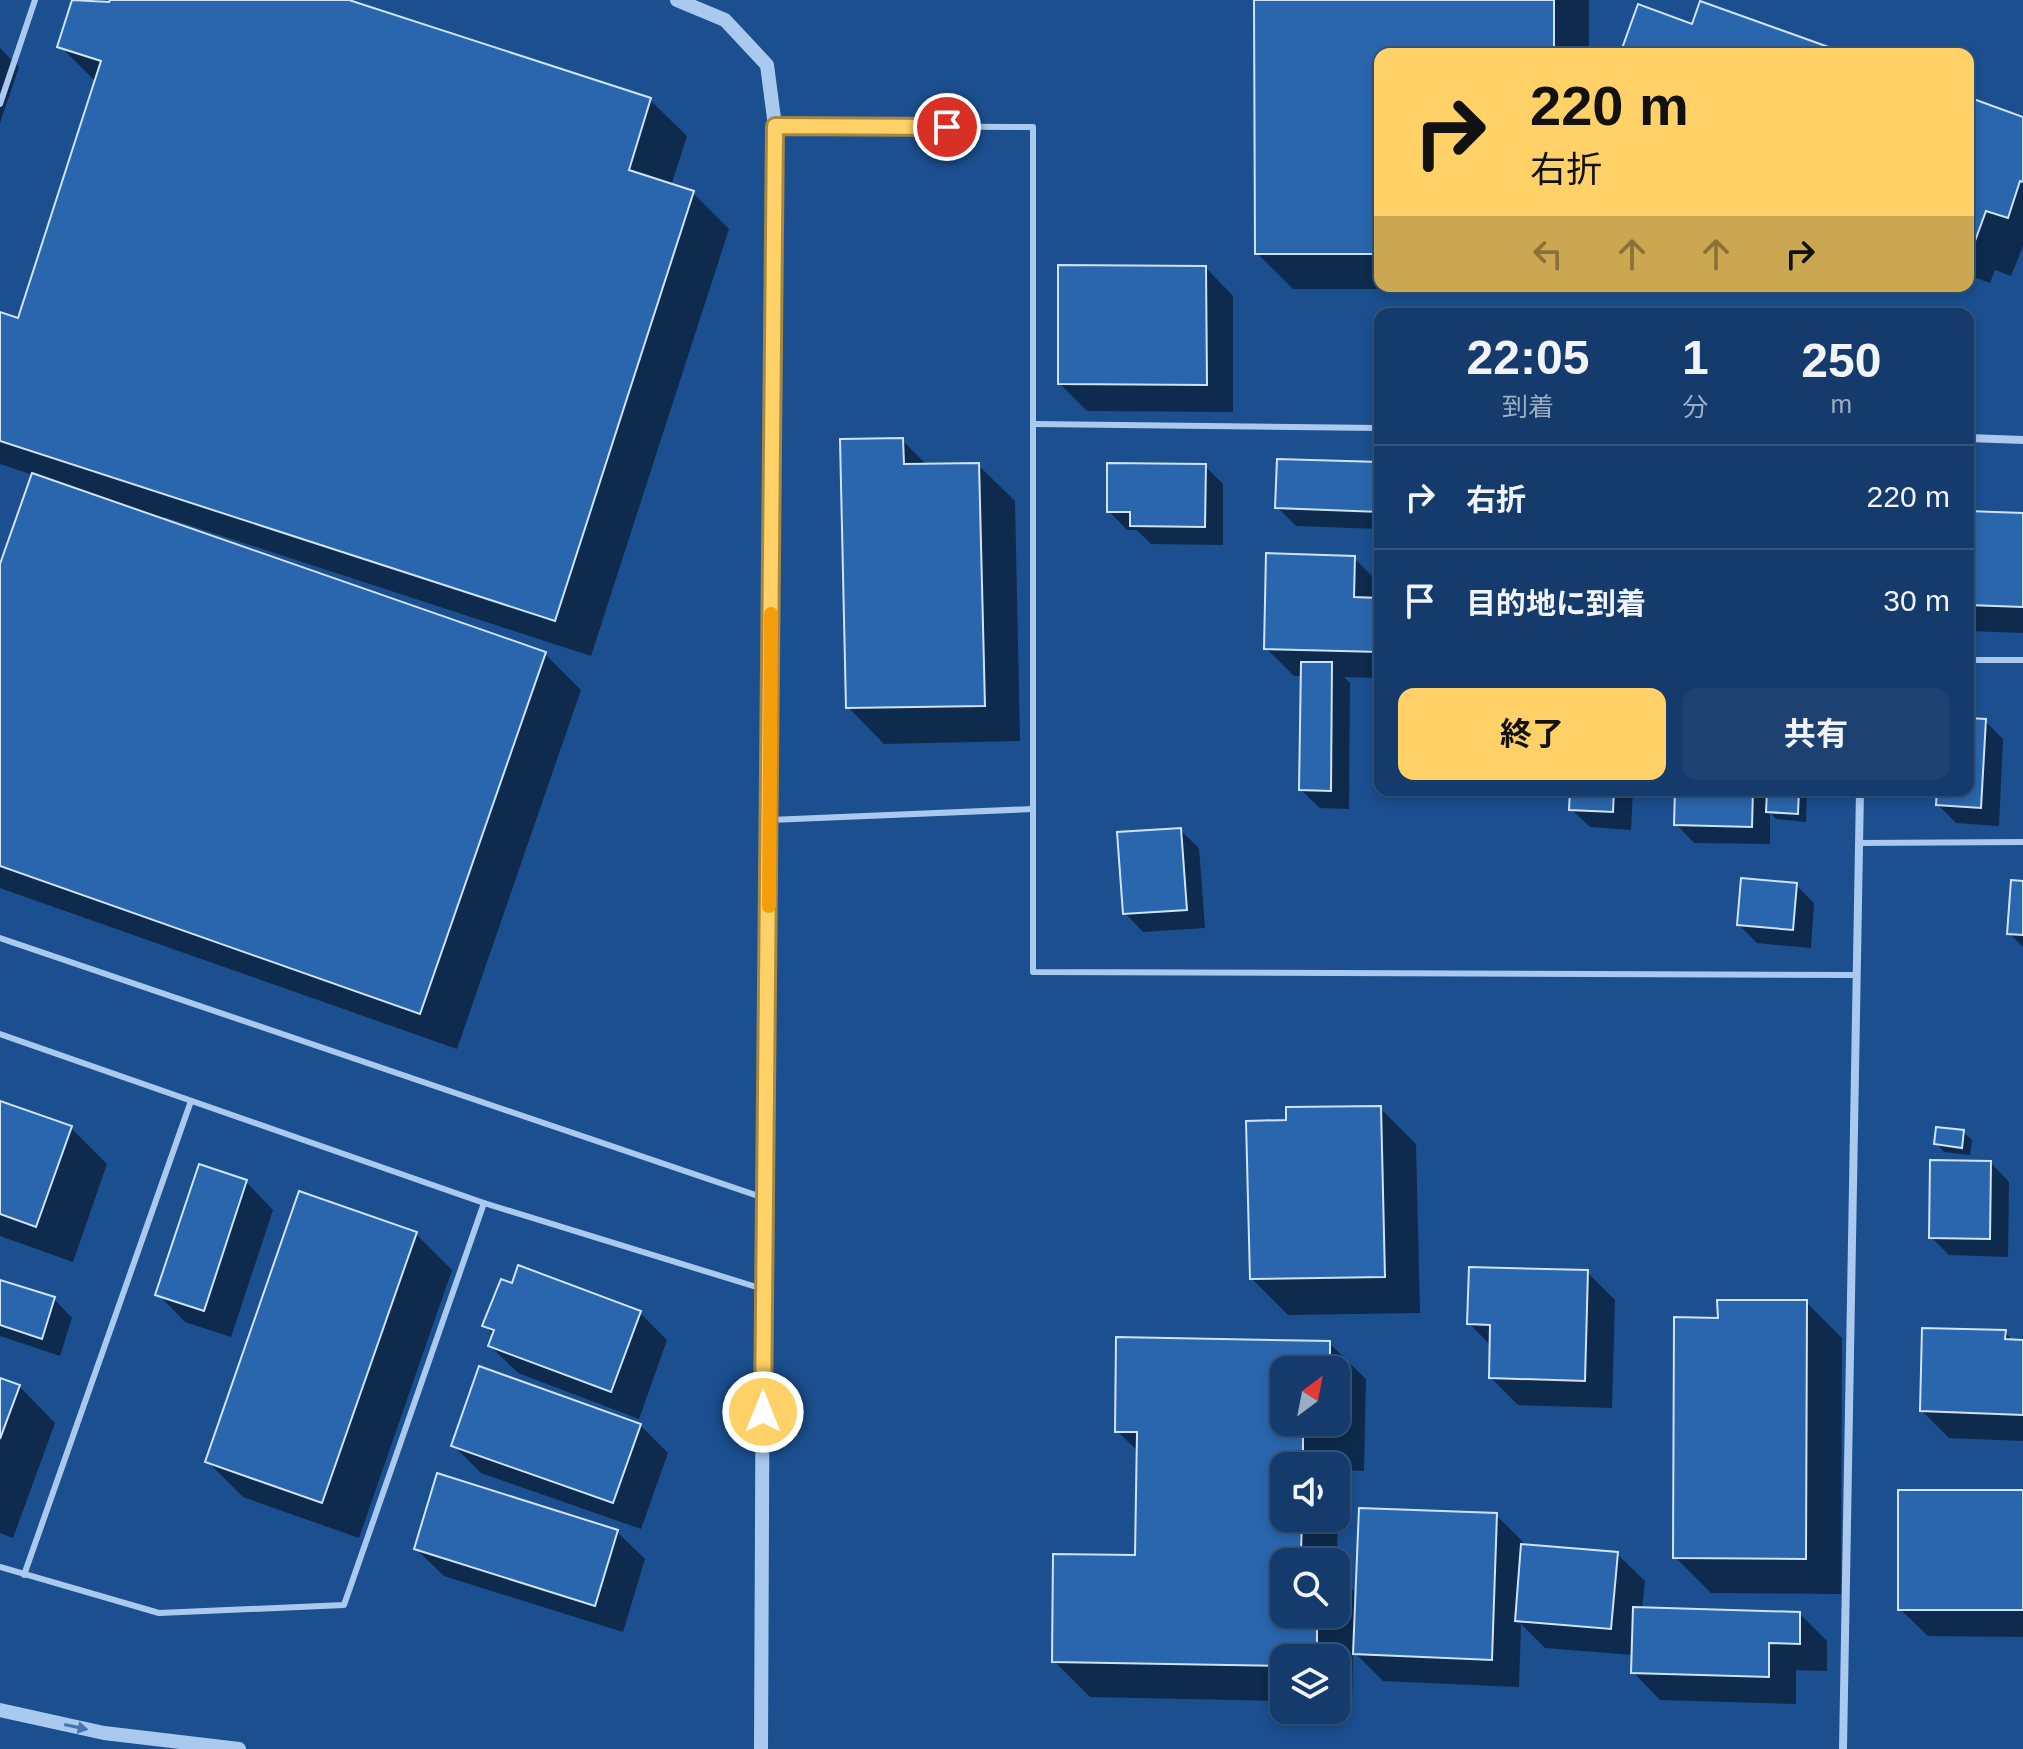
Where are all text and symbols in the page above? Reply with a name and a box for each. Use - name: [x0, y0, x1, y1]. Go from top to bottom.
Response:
- text: 220 m: [1530, 74, 1689, 137]
- icon: right: [1398, 80, 1502, 184]
- pin: [913, 93, 981, 161]
- icon: arrive: [925, 105, 969, 149]
- text: 右折: [1530, 149, 1602, 190]
- icon: left: [1526, 232, 1570, 276]
- icon: ahead: [1610, 232, 1654, 276]
- icon: ahead: [1694, 232, 1738, 276]
- icon: right: [1778, 232, 1822, 276]
- text: 22:05: [1467, 331, 1589, 384]
- text: 1: [1682, 331, 1709, 384]
- text: 250: [1801, 334, 1881, 387]
- text: m: [1831, 389, 1852, 419]
- text: 到着: [1502, 392, 1554, 422]
- text: 分: [1682, 392, 1708, 422]
- icon: right: [1398, 475, 1442, 519]
- text: 220 m: [1867, 480, 1950, 513]
- text: 右折: [1466, 483, 1526, 516]
- icon: arrive: [1398, 579, 1442, 623]
- text: 30 m: [1883, 584, 1950, 617]
- text: 目的地に到着: [1466, 587, 1646, 620]
- button: 終了: [1398, 688, 1666, 780]
- button: 共有: [1682, 688, 1950, 780]
- north arrow: [1270, 1356, 1350, 1436]
- map controls: [1270, 1356, 1350, 1724]
- position arrow: [721, 1370, 805, 1454]
- button: sound: [1270, 1452, 1350, 1532]
- button: search: [1270, 1548, 1350, 1628]
- button: layers: [1270, 1644, 1350, 1724]
- one-way arrow: [64, 1721, 89, 1734]

